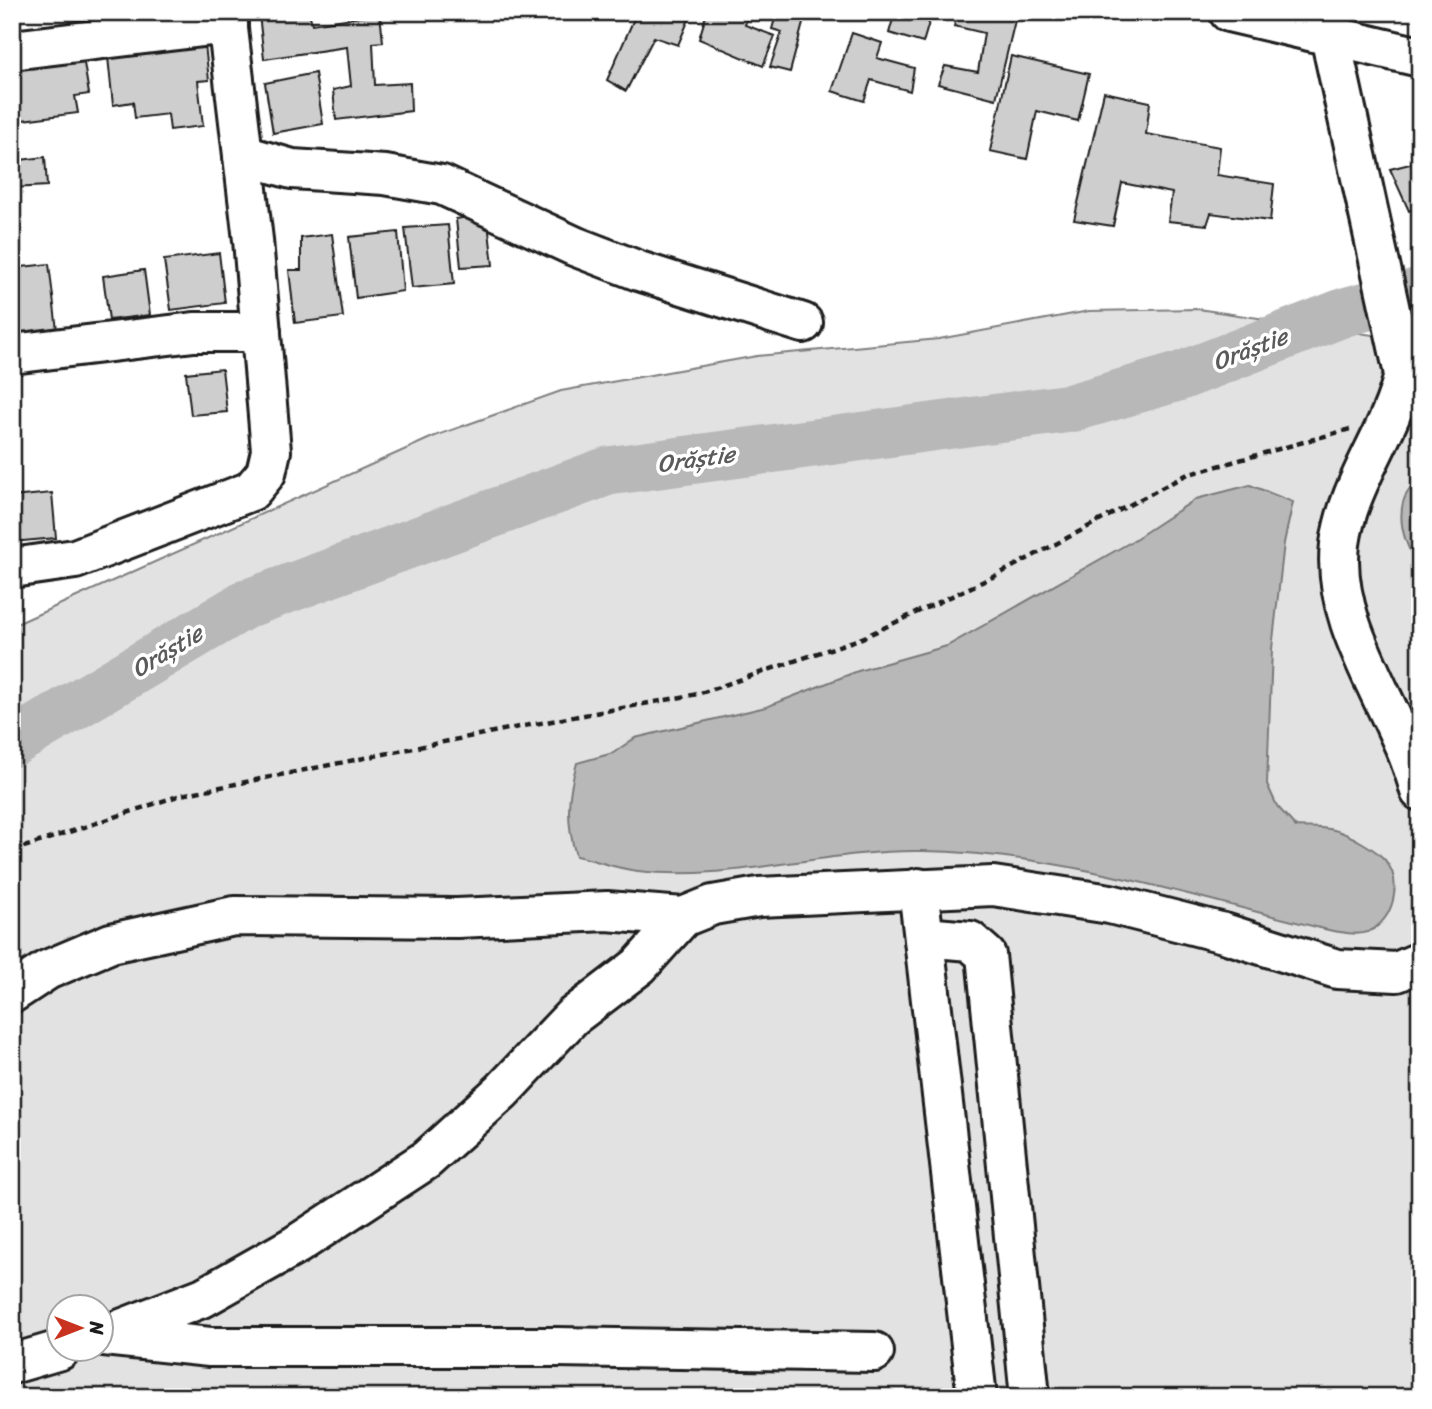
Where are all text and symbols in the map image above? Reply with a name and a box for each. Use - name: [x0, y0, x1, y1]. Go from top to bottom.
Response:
- water label: Orăștie: [1206, 314, 1296, 383]
- water label: Orăștie: [654, 432, 740, 485]
- water label: Orăștie: [123, 612, 213, 689]
- north arrow: [46, 1294, 116, 1364]
- text: N: [80, 1320, 113, 1335]

